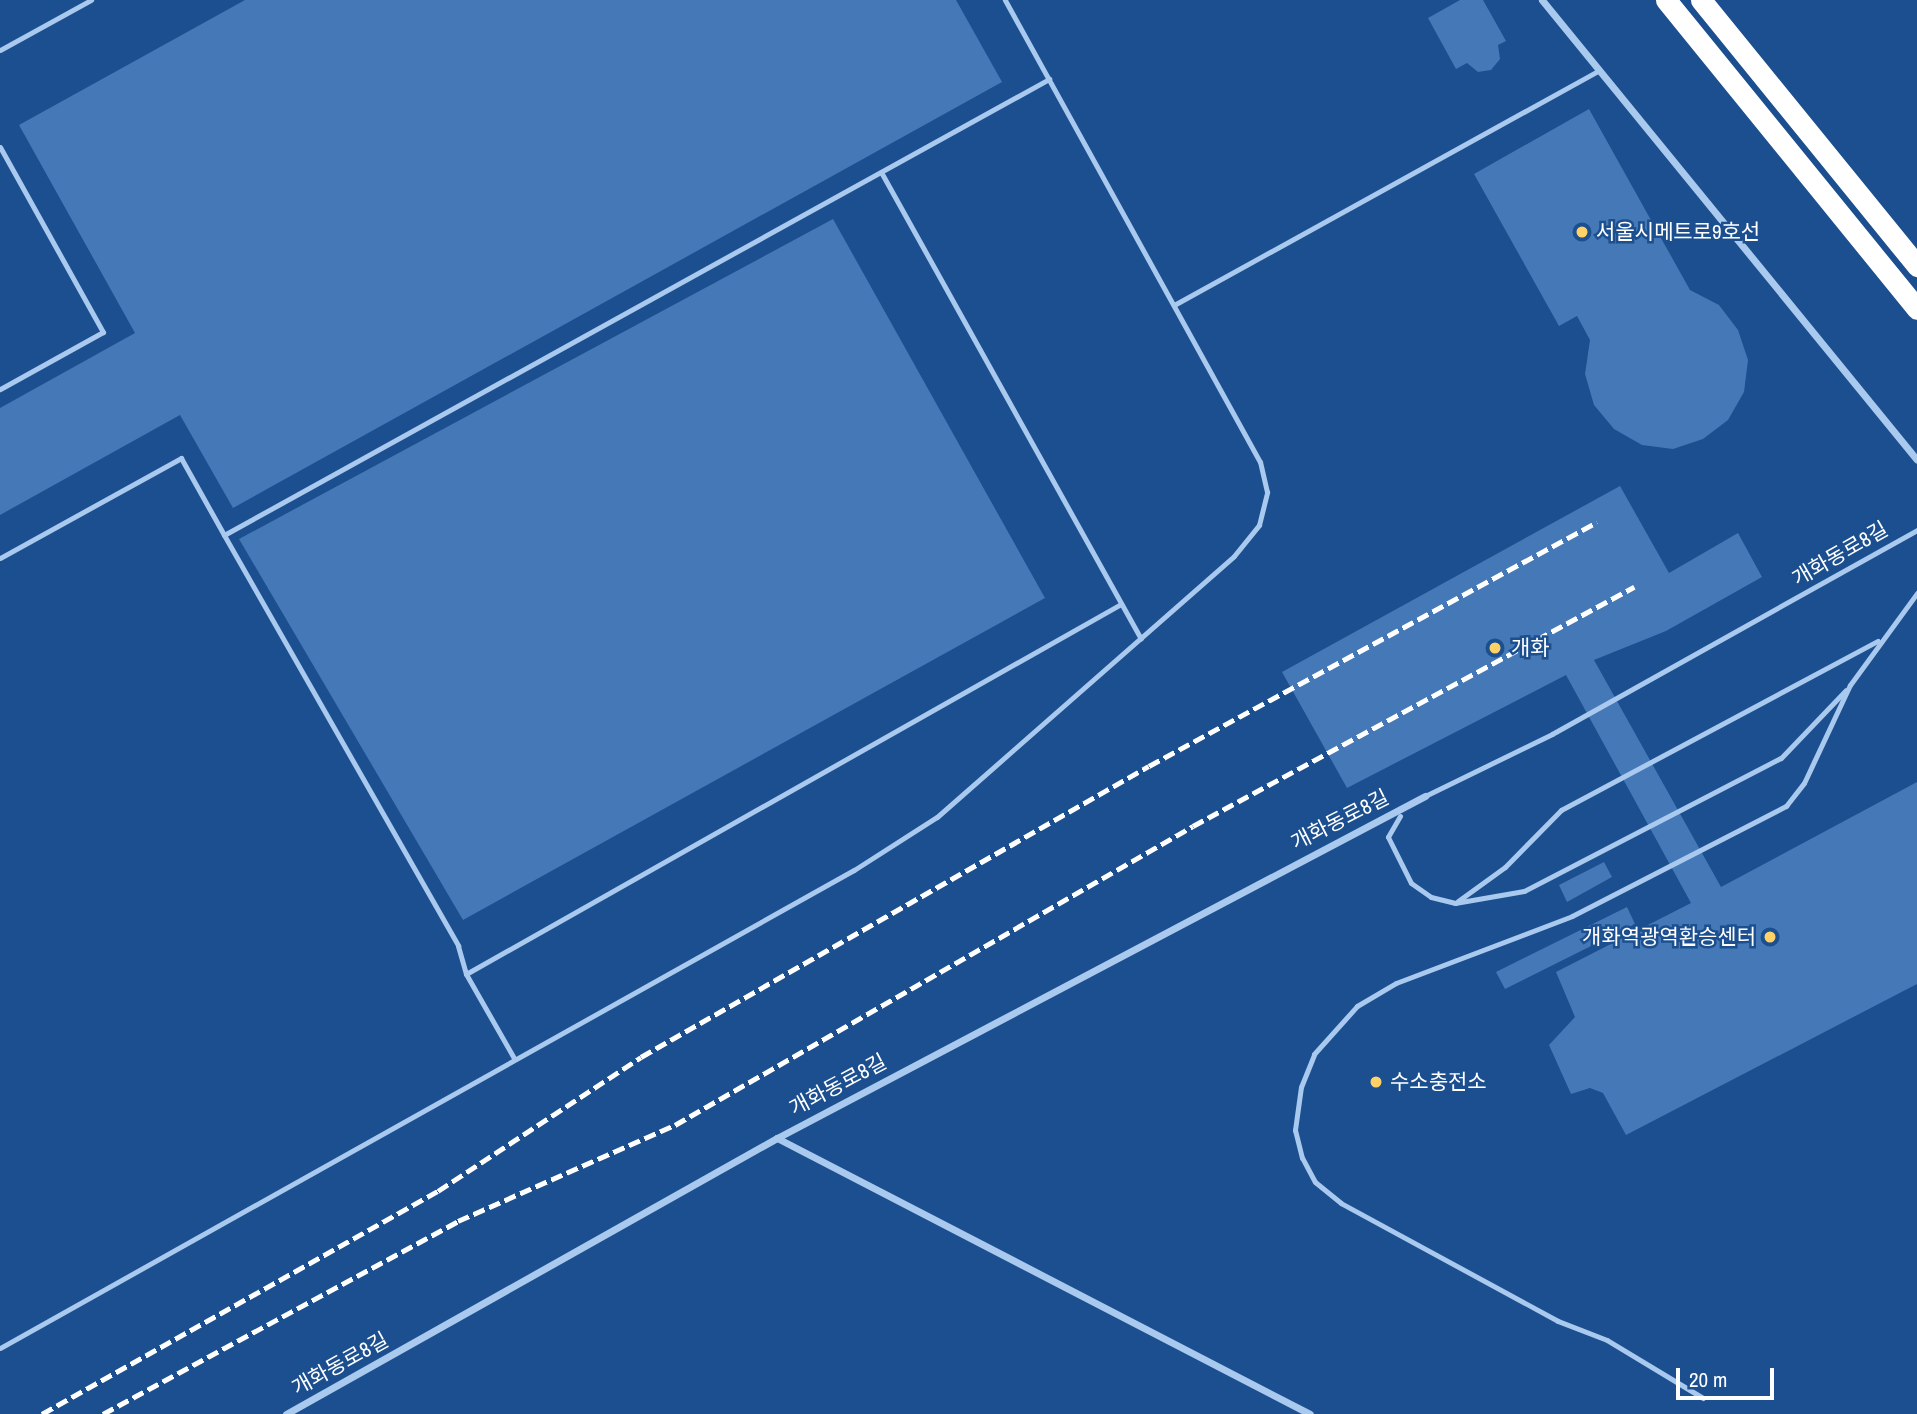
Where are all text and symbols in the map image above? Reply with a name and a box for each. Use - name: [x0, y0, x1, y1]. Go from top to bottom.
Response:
- place label: 서울시메트로9호선: [1596, 219, 1760, 245]
- marker: 서울시메트로9호선: [1574, 224, 1590, 240]
- street label: 개화동로8길: [1788, 517, 1892, 591]
- place label: 개화: [1511, 635, 1550, 661]
- marker: 개화: [1485, 638, 1505, 658]
- street label: 개화동로8길: [1287, 785, 1393, 855]
- place label: 개화역광역환승센터: [1582, 924, 1756, 950]
- marker: 개화역광역환승센터: [1762, 929, 1778, 945]
- street label: 개화동로8길: [785, 1049, 891, 1121]
- place label: 수소충전소: [1390, 1069, 1487, 1095]
- marker: 수소충전소: [1368, 1074, 1384, 1090]
- street label: 개화동로8길: [287, 1327, 393, 1401]
- scale bar: [1679, 1354, 1777, 1398]
- text: 20 m: [1689, 1365, 1727, 1394]

